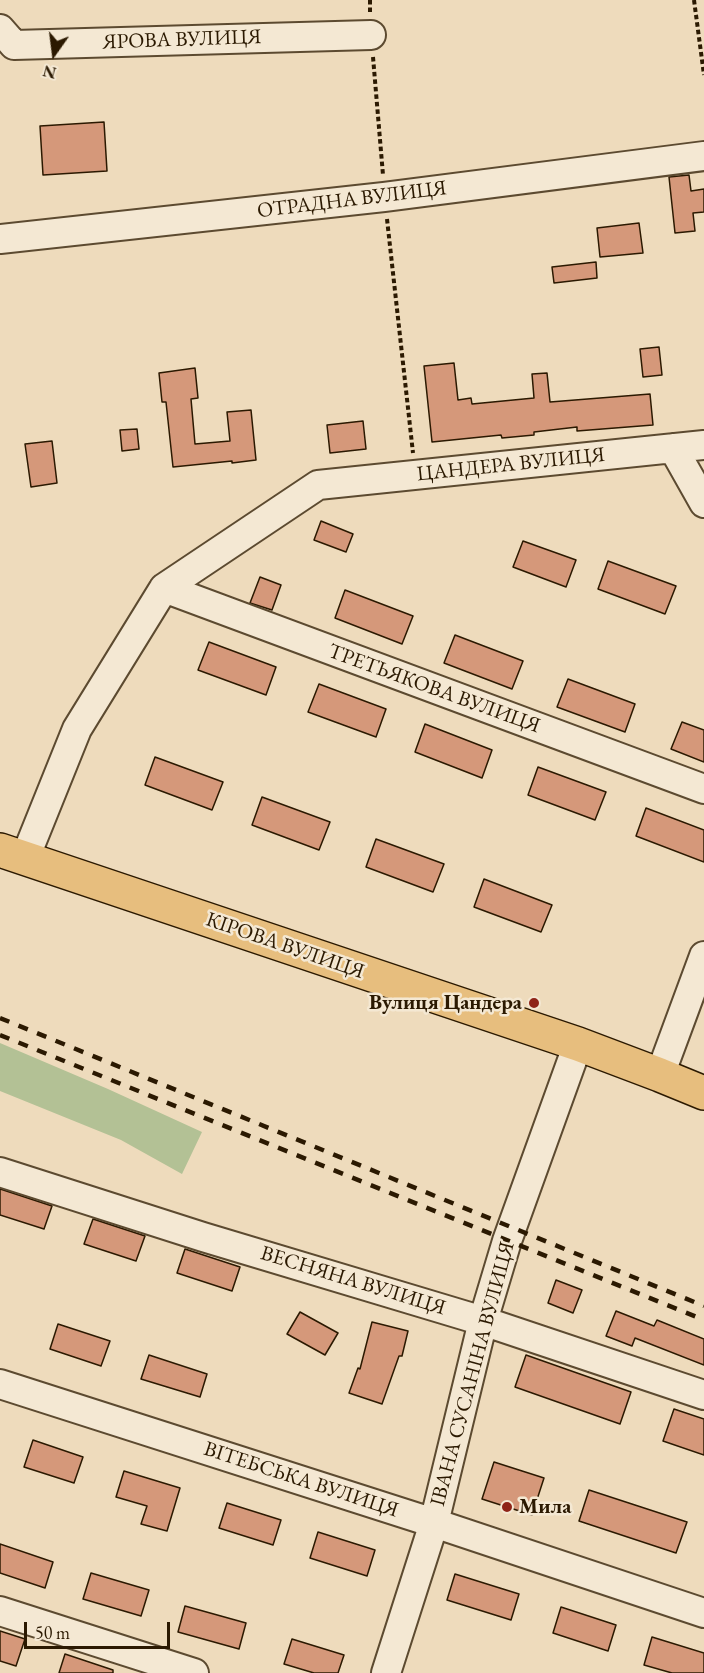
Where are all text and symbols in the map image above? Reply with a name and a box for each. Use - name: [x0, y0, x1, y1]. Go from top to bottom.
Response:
- north arrow: [24, 24, 84, 84]
- street label: ЯРОВА ВУЛИЦЯ: [102, 25, 262, 55]
- text: N: [41, 60, 58, 84]
- street label: ОТРАДНА ВУЛИЦЯ: [256, 176, 448, 224]
- street label: ЦАНДЕРА ВУЛИЦЯ: [416, 443, 606, 487]
- street label: ТРЕТЬЯКОВА ВУЛИЦЯ: [325, 639, 543, 739]
- street label: КІРОВА ВУЛИЦЯ: [203, 907, 367, 985]
- place label: Вулиця Цандера: [369, 990, 522, 1016]
- marker: Вулиця Цандера: [527, 996, 541, 1010]
- street label: ІВАНА СУСАНІНА ВУЛИЦЯ: [426, 1239, 520, 1509]
- street label: ВЕСНЯНА ВУЛИЦЯ: [257, 1241, 449, 1321]
- street label: ВІТЕБСЬКА ВУЛИЦЯ: [201, 1437, 401, 1523]
- place label: Мила: [519, 1494, 571, 1520]
- marker: Мила: [500, 1500, 514, 1514]
- scale bar: [27, 1610, 172, 1648]
- text: 50 m: [35, 1621, 70, 1644]

